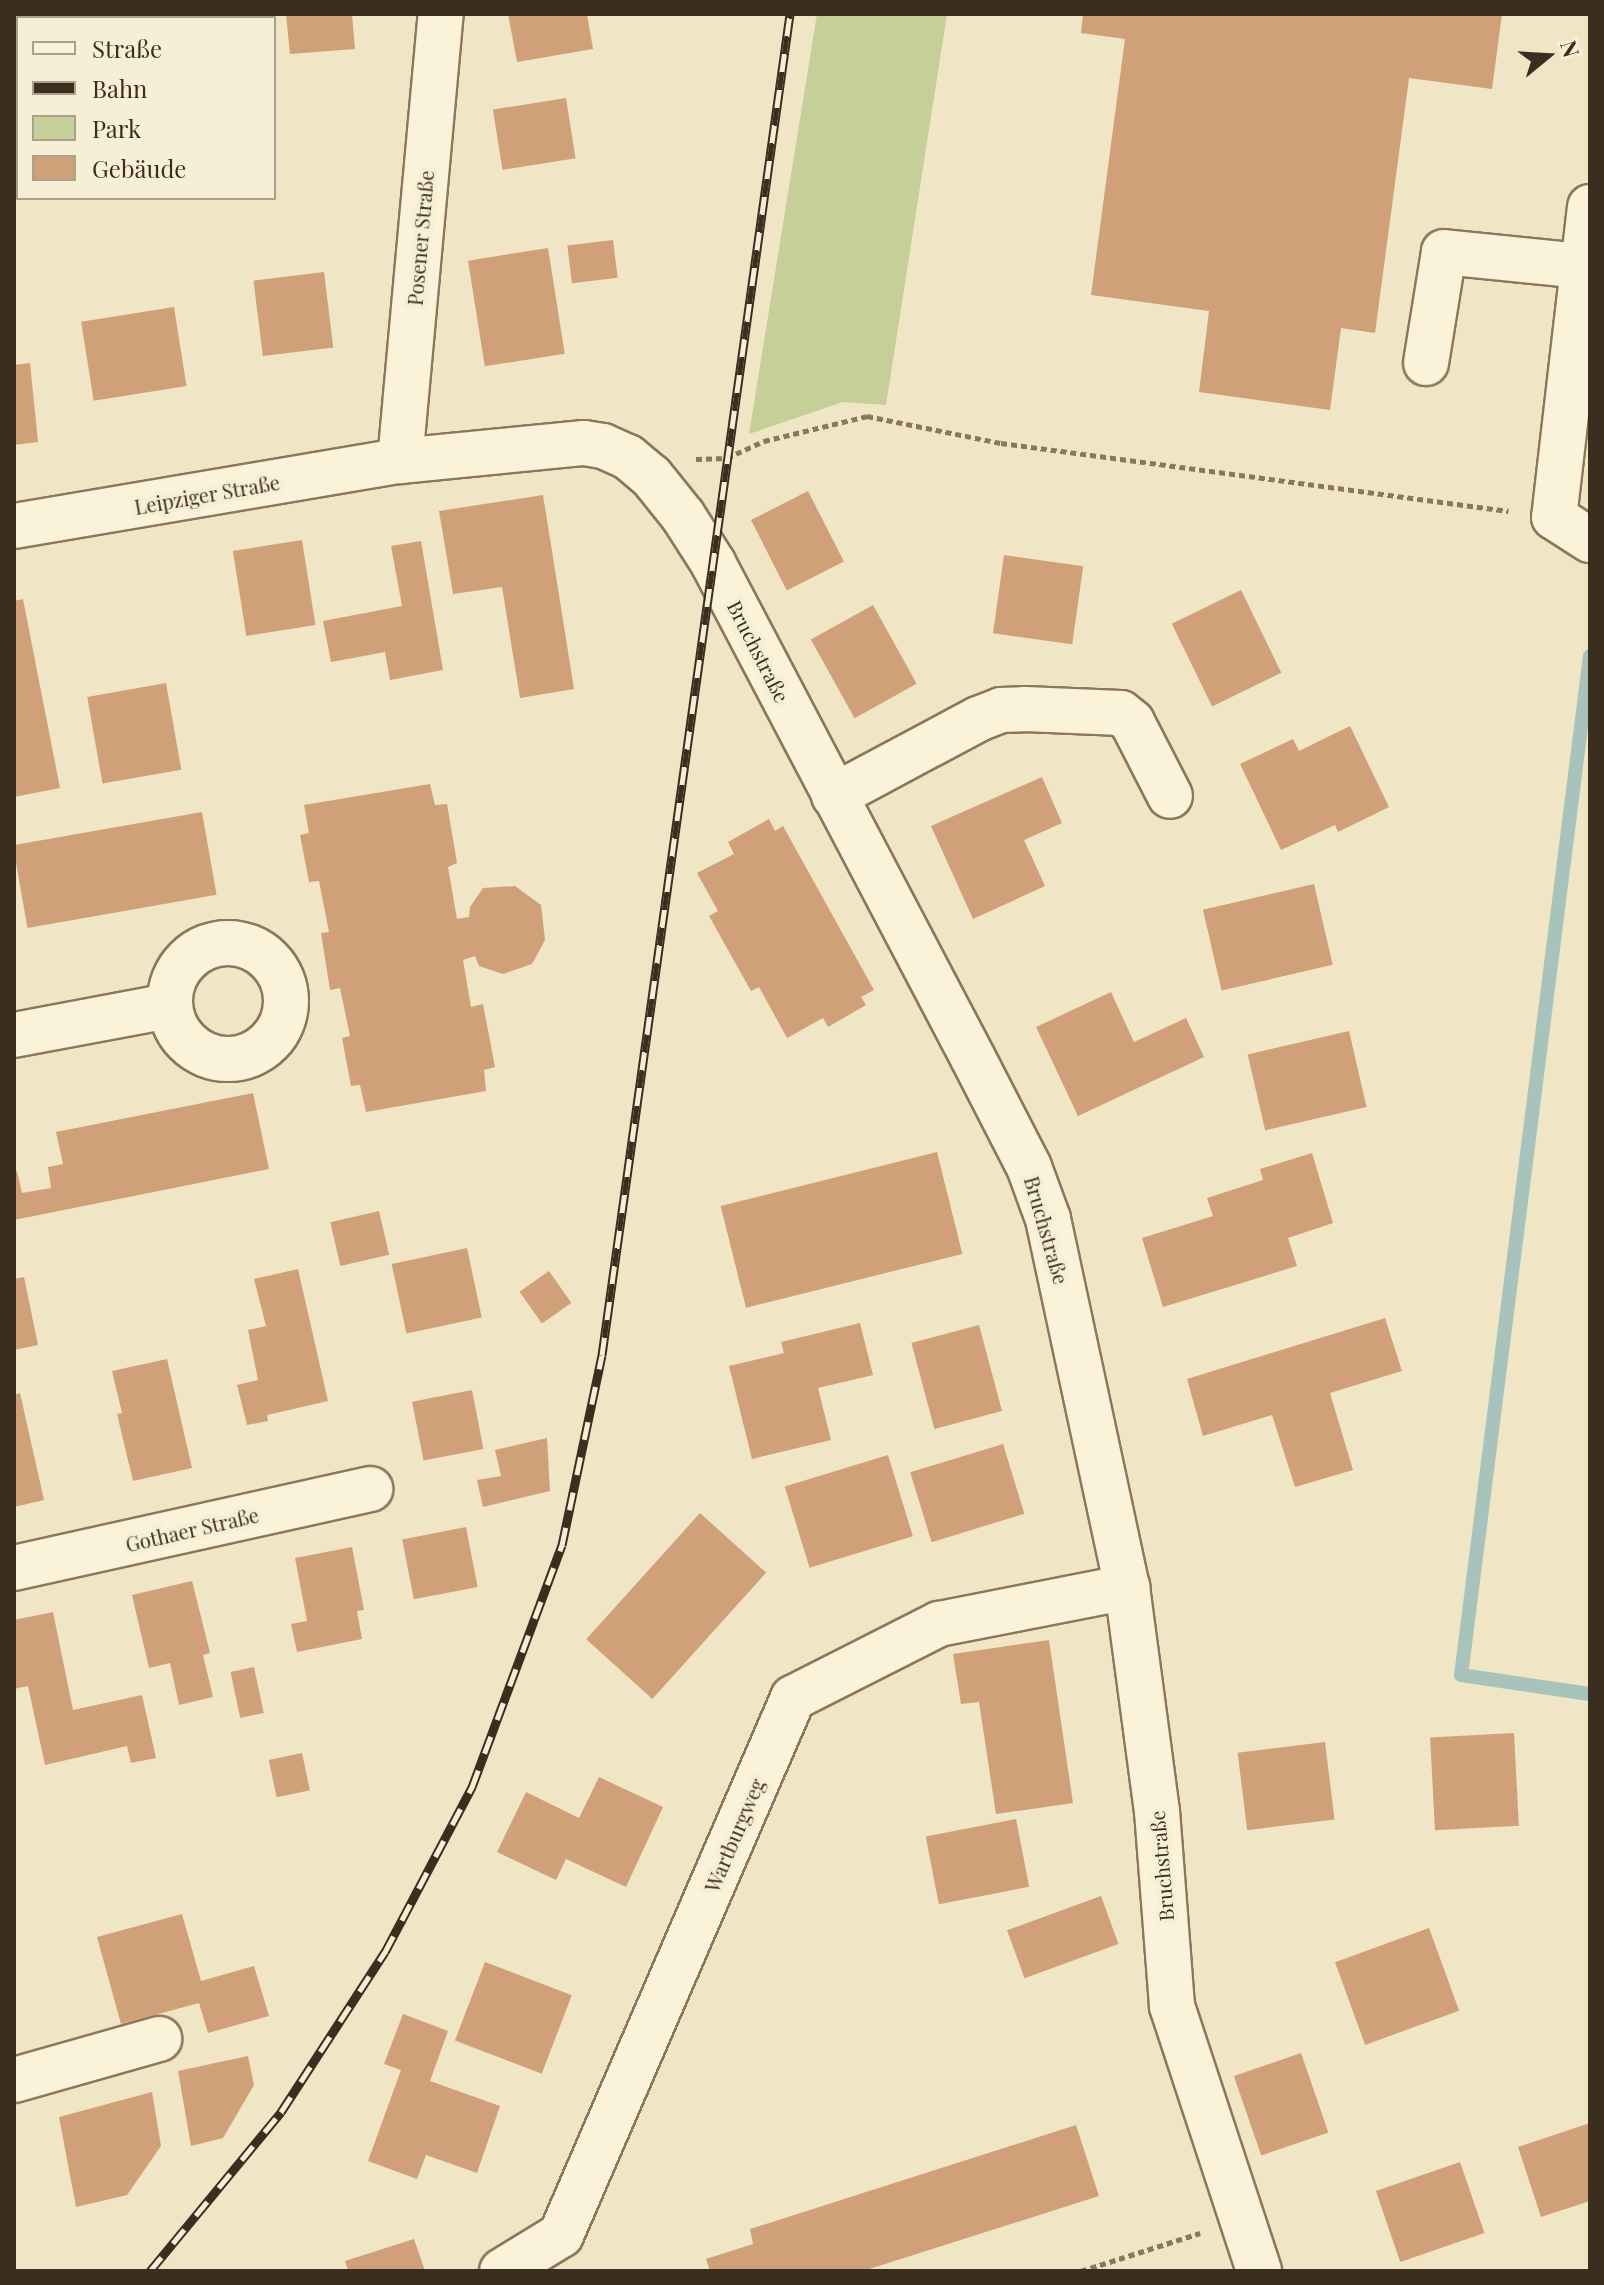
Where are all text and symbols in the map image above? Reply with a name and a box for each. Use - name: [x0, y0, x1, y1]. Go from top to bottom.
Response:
- legend: [16, 16, 276, 200]
- north arrow: [1508, 16, 1588, 96]
- text: Straße: [92, 32, 162, 64]
- text: N: [1554, 36, 1588, 61]
- text: Bahn: [92, 72, 147, 104]
- text: Park: [92, 112, 141, 144]
- text: Gebäude: [92, 152, 187, 184]
- street label: Posener Straße: [402, 169, 438, 307]
- street label: Leipziger Straße: [132, 469, 282, 519]
- street label: Bruchstraße: [723, 596, 795, 706]
- street label: Bruchstraße: [1020, 1173, 1074, 1287]
- street label: Gothaer Straße: [123, 1502, 261, 1556]
- street label: Wartburgweg: [699, 1775, 769, 1895]
- street label: Bruchstraße: [1144, 1810, 1178, 1922]

